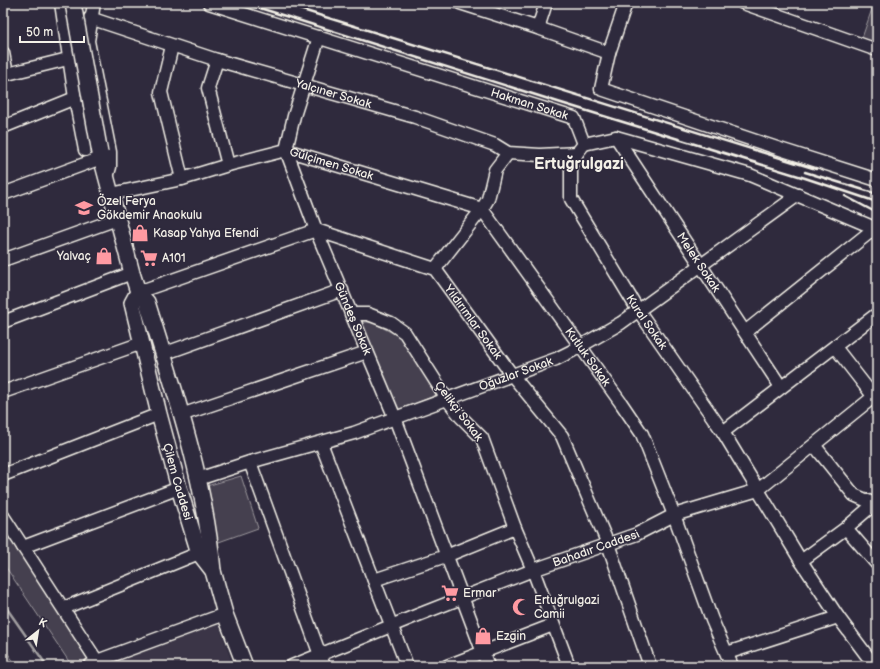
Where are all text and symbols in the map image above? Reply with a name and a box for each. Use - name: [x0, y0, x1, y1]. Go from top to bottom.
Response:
- scale bar: [20, 18, 84, 44]
- text: 50 m: [26, 25, 53, 40]
- street label: Yalçıner Sokak: [293, 76, 373, 112]
- street label: Hakman Sokak: [489, 85, 570, 124]
- street label: Gülçimen Sokak: [288, 144, 375, 184]
- district label: Ertuğrulgazi: [534, 155, 624, 174]
- place label: Özel Ferya Gökdemir Anaokulu: [97, 193, 202, 223]
- school or university icon: Özel Ferya Gökdemir Anaokulu: [74, 198, 94, 218]
- shop icon: Kasap Yahya Efendi: [130, 223, 150, 243]
- place label: Kasap Yahya Efendi: [153, 226, 259, 241]
- street label: Melek Sokak: [673, 230, 723, 295]
- shop icon: Yalvaç: [94, 246, 114, 266]
- supermarket icon: A101: [139, 248, 159, 268]
- place label: Yalvaç: [56, 249, 91, 264]
- place label: A101: [162, 251, 186, 266]
- street label: Gündeş Sokak: [331, 280, 375, 357]
- street label: Yıldırımlar Sokak: [440, 281, 505, 362]
- street label: Kural Sokak: [622, 292, 670, 353]
- street label: Kutluk Sokak: [561, 325, 614, 389]
- street label: Oğuzlar Sokak: [477, 354, 555, 395]
- street label: Çelikçi Sokak: [431, 378, 486, 444]
- street label: Çilem Caddesi: [159, 442, 196, 522]
- street label: Bahadır Caddesi: [551, 527, 643, 571]
- supermarket icon: Ermar: [440, 583, 460, 603]
- place label: Ermar: [463, 586, 497, 601]
- place label: Ertuğrulgazi Camii: [534, 593, 600, 622]
- mosque icon: Ertuğrulgazi Camii: [511, 597, 531, 617]
- north arrow: [18, 611, 58, 651]
- text: K: [36, 615, 50, 631]
- shop icon: Ezgin: [473, 626, 493, 646]
- place label: Ezgin: [496, 629, 526, 644]

